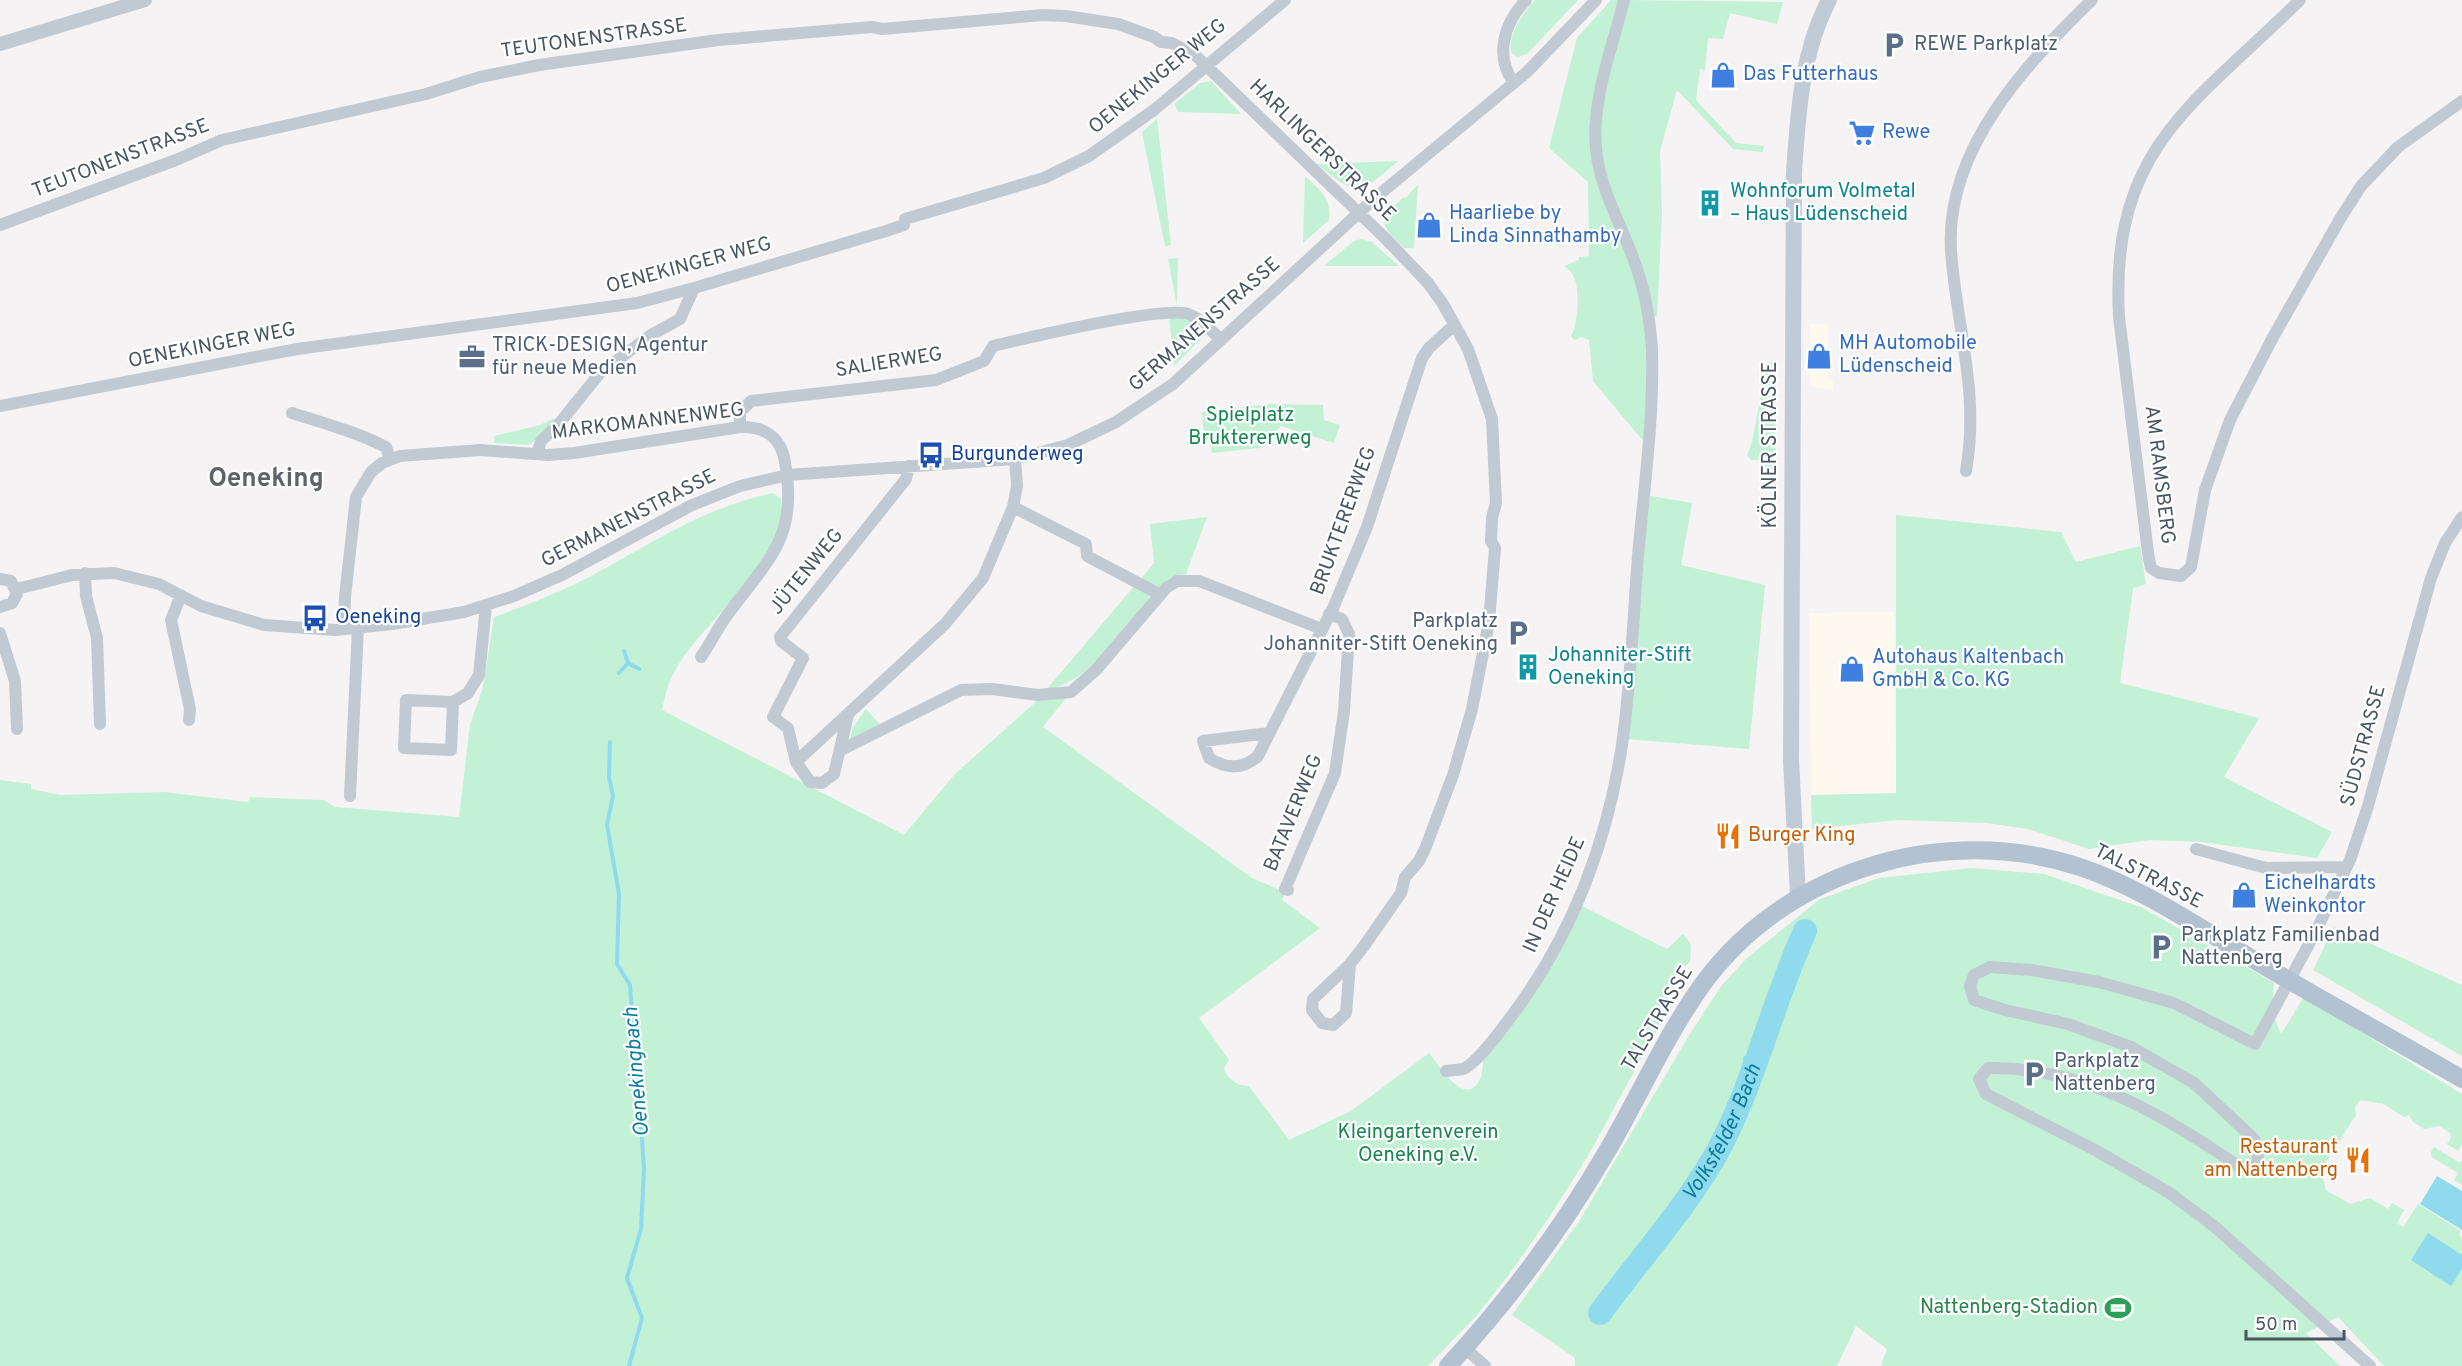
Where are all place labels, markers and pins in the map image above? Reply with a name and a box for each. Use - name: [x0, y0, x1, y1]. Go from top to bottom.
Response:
- parking icon: REWE Parkplatz: [1879, 30, 1909, 60]
- place label: REWE Parkplatz: [1914, 32, 2058, 58]
- shop icon: Das Futterhaus: [1708, 60, 1738, 90]
- place label: Das Futterhaus: [1743, 62, 1878, 88]
- supermarket icon: Rewe: [1847, 118, 1877, 148]
- place label: Rewe: [1882, 120, 1930, 146]
- place label: Wohnforum Volmetal – Haus Lüdenscheid: [1730, 179, 1916, 228]
- building icon: Wohnforum Volmetal – Haus Lüdenscheid: [1695, 188, 1725, 218]
- place label: Haarliebe by Linda Sinnathamby: [1449, 201, 1621, 250]
- shop icon: Haarliebe by Linda Sinnathamby: [1414, 210, 1444, 240]
- place label: MH Automobile Lüdenscheid: [1839, 331, 1977, 380]
- place label: TRICK-DESIGN, Agentur für neue Medien: [492, 333, 708, 382]
- shop icon: MH Automobile Lüdenscheid: [1804, 341, 1834, 371]
- office icon: TRICK-DESIGN, Agentur für neue Medien: [457, 342, 487, 372]
- bus stop icon: Burgunderweg: [916, 440, 946, 470]
- place label: Burgunderweg: [951, 442, 1084, 468]
- bus stop icon: Oeneking: [300, 603, 330, 633]
- place label: Oeneking: [335, 605, 421, 631]
- place label: Parkplatz Johanniter-Stift Oeneking: [1263, 609, 1498, 658]
- parking icon: Parkplatz Johanniter-Stift Oeneking: [1503, 618, 1533, 648]
- place label: Johanniter-Stift Oeneking: [1548, 643, 1692, 692]
- place label: Autohaus Kaltenbach GmbH & Co. KG: [1872, 645, 2064, 694]
- building icon: Johanniter-Stift Oeneking: [1513, 652, 1543, 682]
- shop icon: Autohaus Kaltenbach GmbH & Co. KG: [1837, 654, 1867, 684]
- restaurant icon: Burger King: [1713, 821, 1743, 851]
- place label: Burger King: [1748, 823, 1856, 849]
- place label: Eichelhardts Weinkontor: [2264, 871, 2376, 920]
- shop icon: Eichelhardts Weinkontor: [2229, 880, 2259, 910]
- place label: Parkplatz Familienbad Nattenberg: [2181, 923, 2380, 972]
- parking icon: Parkplatz Familienbad Nattenberg: [2146, 932, 2176, 962]
- place label: Parkplatz Nattenberg: [2054, 1049, 2156, 1098]
- parking icon: Parkplatz Nattenberg: [2019, 1059, 2049, 1089]
- place label: Restaurant am Nattenberg: [2204, 1135, 2338, 1184]
- restaurant icon: Restaurant am Nattenberg: [2343, 1145, 2373, 1175]
- sports icon: Nattenberg-Stadion: [2103, 1293, 2133, 1323]
- place label: Nattenberg-Stadion: [1920, 1295, 2098, 1321]

